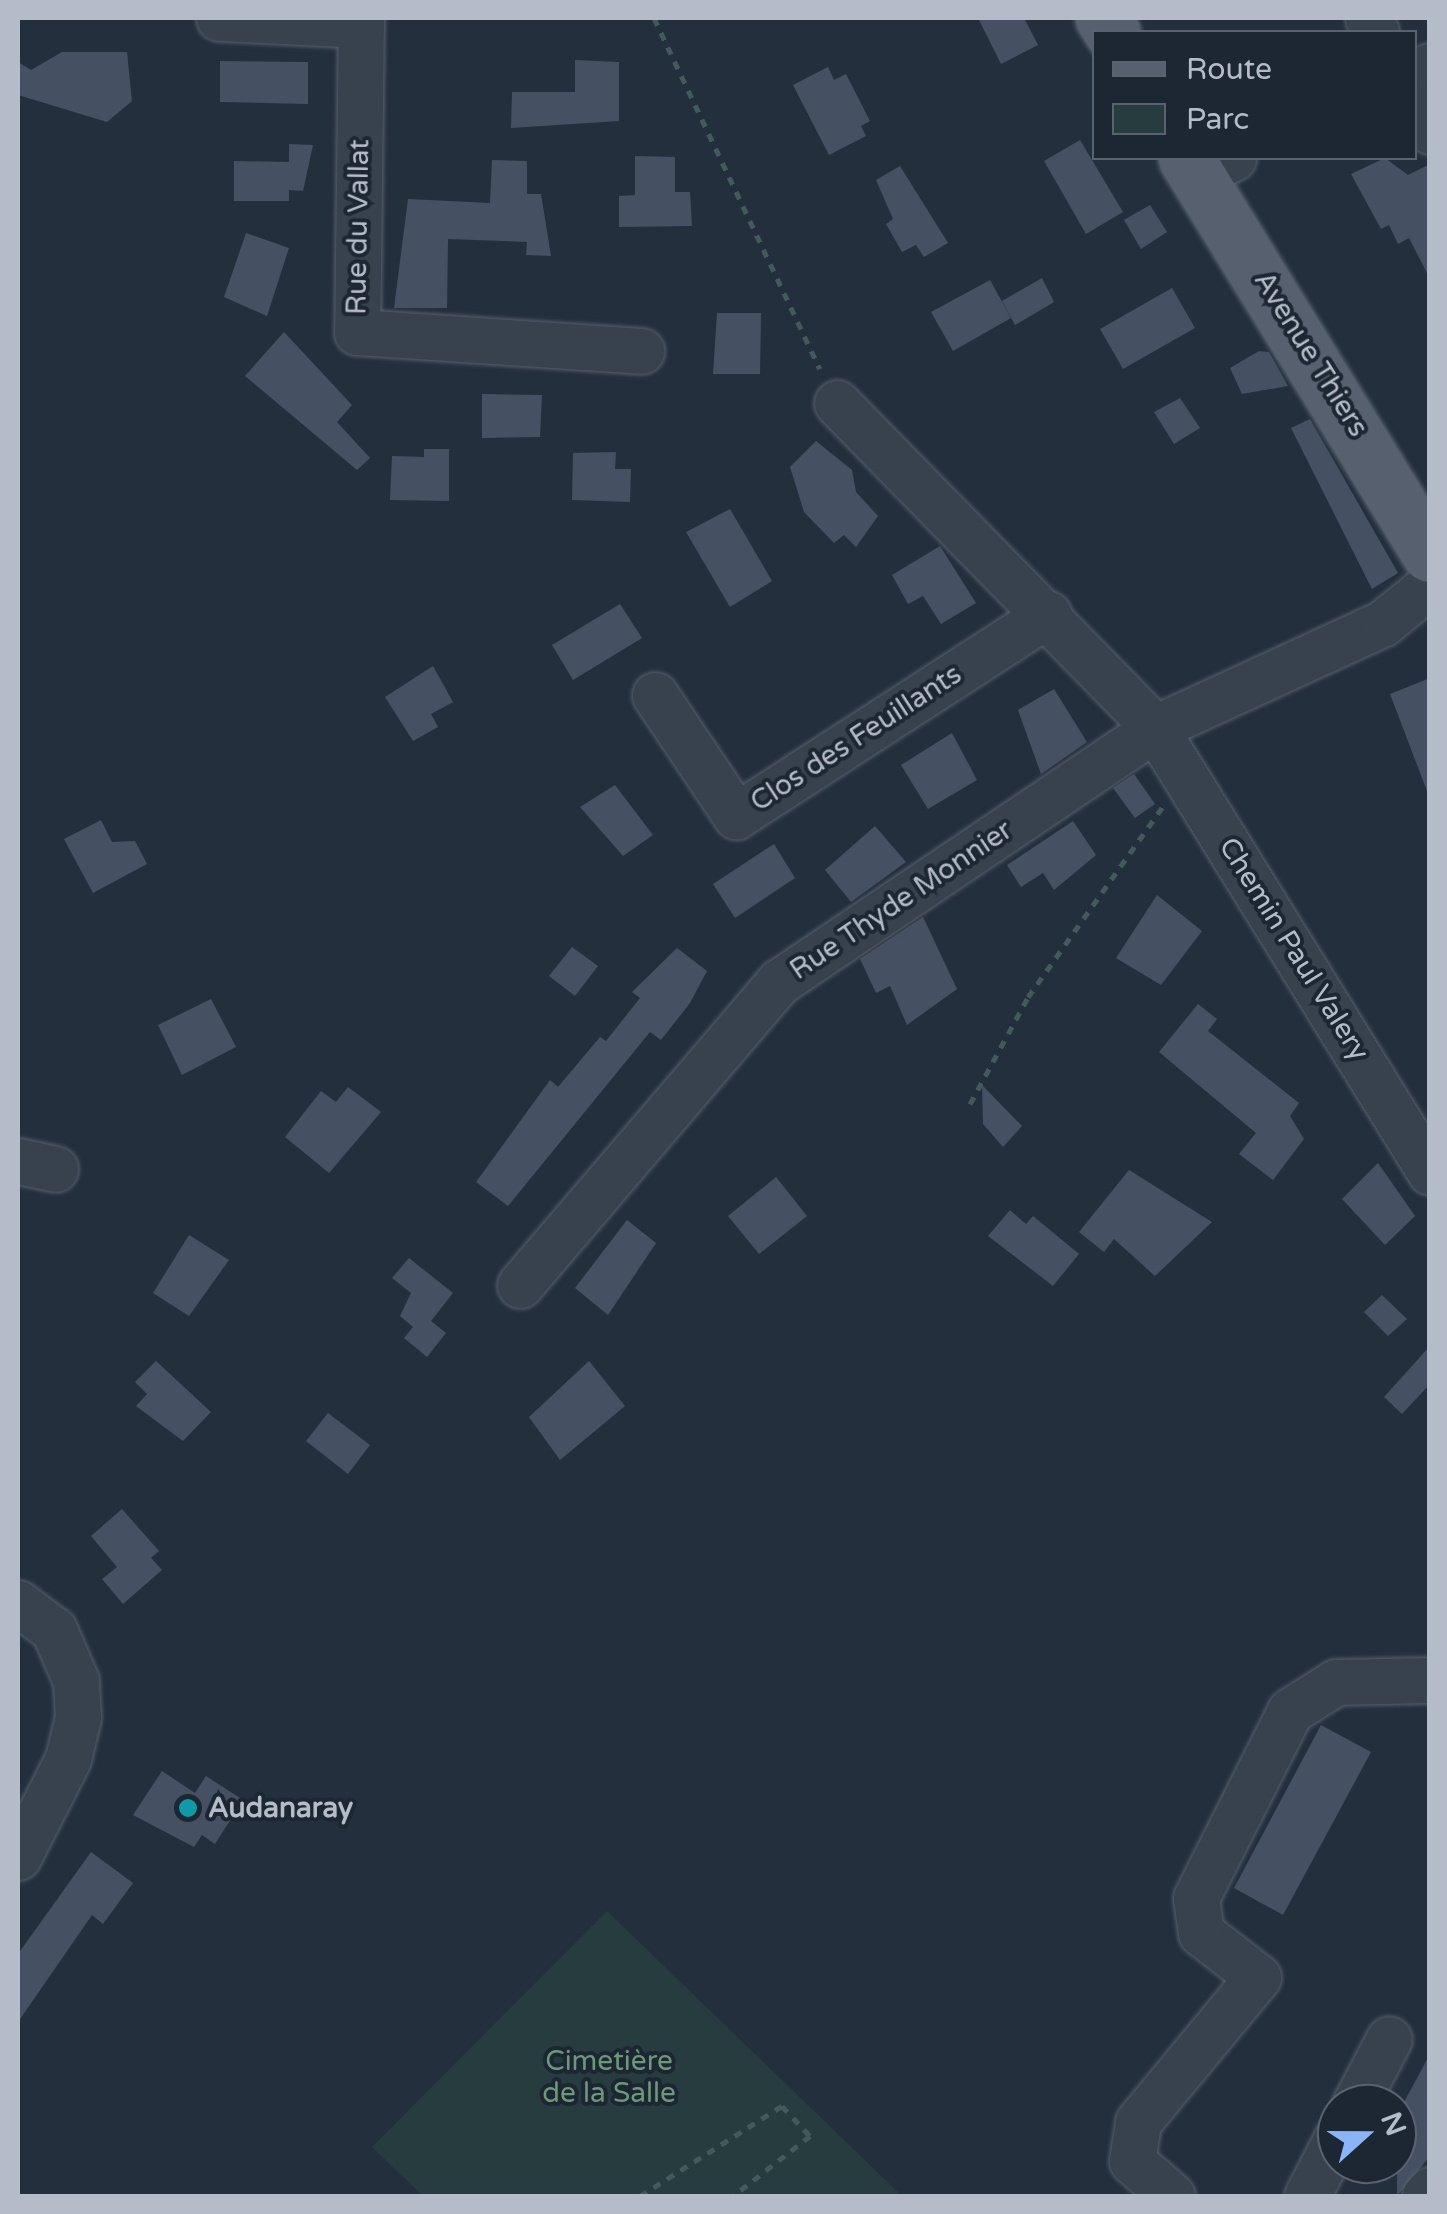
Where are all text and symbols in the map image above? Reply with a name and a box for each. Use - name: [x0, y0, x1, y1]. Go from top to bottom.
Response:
- legend: [1092, 30, 1417, 160]
- text: Route: [1186, 51, 1272, 88]
- text: Parc: [1186, 101, 1249, 138]
- street label: Rue du Vallat: [340, 139, 376, 315]
- street label: Avenue Thiers: [1247, 265, 1375, 443]
- street label: Clos des Feuillants: [744, 657, 968, 819]
- street label: Rue Thyde Monnier: [784, 813, 1018, 987]
- street label: Chemin Paul Valery: [1212, 831, 1376, 1067]
- place label: Audanaray: [208, 1791, 353, 1825]
- marker: Audanaray: [177, 1797, 199, 1819]
- park label: Cimetière de la Salle: [542, 2044, 676, 2110]
- north arrow: [1317, 2084, 1417, 2184]
- text: N: [1373, 2107, 1413, 2141]

